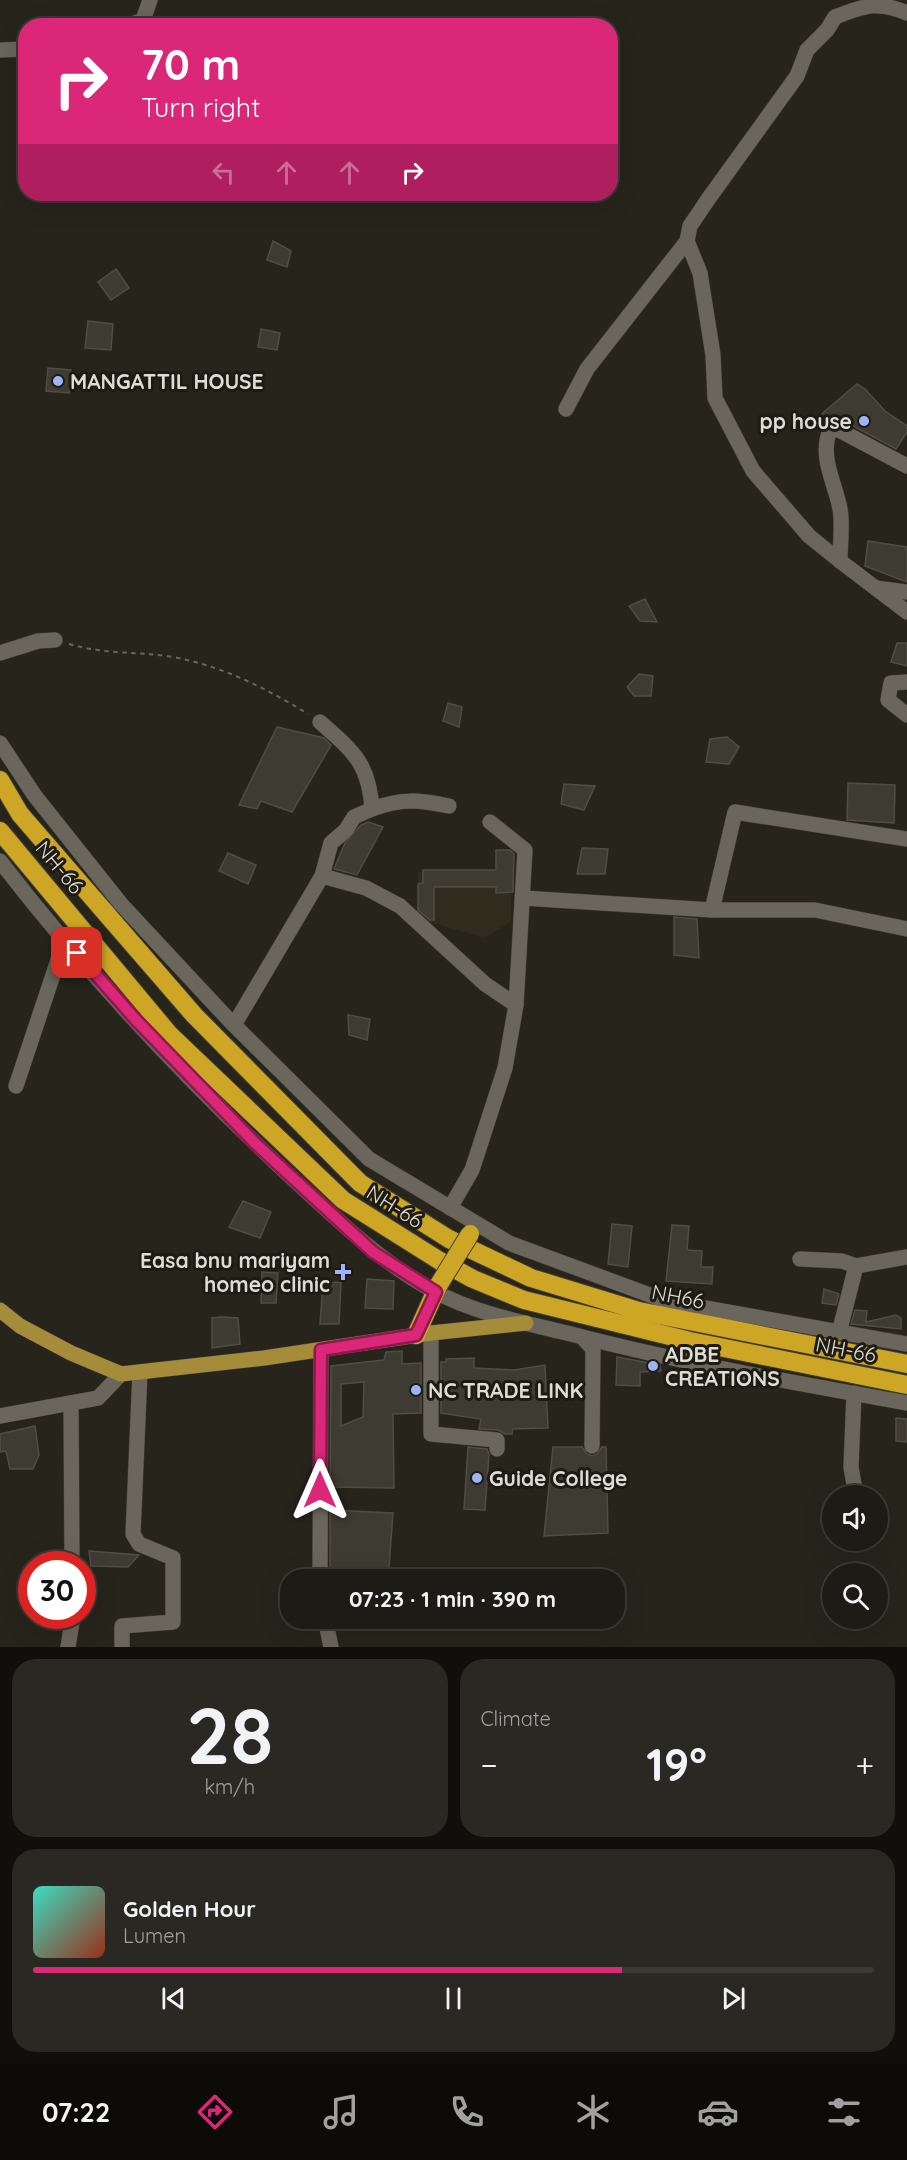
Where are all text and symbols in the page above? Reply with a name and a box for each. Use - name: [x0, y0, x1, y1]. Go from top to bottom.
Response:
- text: 70 m: [141, 38, 240, 91]
- icon: right: [42, 42, 120, 120]
- text: Turn right: [141, 90, 260, 124]
- icon: left: [207, 156, 240, 189]
- icon: ahead: [270, 156, 303, 189]
- icon: ahead: [333, 156, 366, 189]
- icon: right: [396, 156, 429, 189]
- place label: MANGATTIL HOUSE: [70, 368, 264, 394]
- marker: MANGATTIL HOUSE: [51, 374, 65, 388]
- place label: pp house: [759, 408, 852, 434]
- marker: pp house: [857, 414, 871, 428]
- street label: NH-66: [30, 835, 90, 899]
- pin: [51, 927, 102, 978]
- icon: arrive: [60, 936, 93, 969]
- street label: NH-66: [362, 1179, 428, 1233]
- place label: Easa bnu mariyam homeo clinic: [140, 1247, 330, 1297]
- marker: Easa bnu mariyam homeo clinic: [334, 1263, 352, 1281]
- street label: NH66: [649, 1278, 707, 1314]
- street label: NH-66: [813, 1330, 879, 1368]
- place label: ADBE CREATIONS: [665, 1341, 780, 1391]
- marker: ADBE CREATIONS: [646, 1359, 660, 1373]
- place label: NC TRADE LINK: [428, 1377, 583, 1403]
- marker: NC TRADE LINK: [409, 1383, 423, 1397]
- position arrow: [288, 1458, 352, 1522]
- place label: Guide College: [489, 1465, 627, 1491]
- marker: Guide College: [470, 1471, 484, 1485]
- map controls: [822, 1485, 888, 1629]
- button: sound: [822, 1485, 888, 1551]
- speed limit sign: 30: [18, 1551, 96, 1629]
- button: search: [822, 1563, 888, 1629]
- text: 07:23 · 1 min · 390 m: [349, 1585, 556, 1613]
- text: 28: [186, 1686, 273, 1784]
- text: Climate: [481, 1706, 551, 1731]
- text: 19°: [646, 1736, 707, 1792]
- text: −: [481, 1744, 498, 1785]
- text: +: [855, 1744, 874, 1785]
- text: km/h: [204, 1774, 255, 1799]
- text: Golden Hour: [123, 1895, 256, 1923]
- text: Lumen: [123, 1923, 186, 1948]
- icon: previous: [157, 1982, 190, 2015]
- icon: pause: [437, 1982, 470, 2015]
- icon: next: [717, 1982, 750, 2015]
- icon: directions: [194, 2091, 236, 2133]
- icon: music: [320, 2091, 362, 2133]
- icon: phone: [446, 2091, 488, 2133]
- icon: climate: [572, 2091, 614, 2133]
- icon: car: [697, 2091, 739, 2133]
- icon: filters: [823, 2091, 865, 2133]
- text: 07:22: [42, 2095, 110, 2129]

